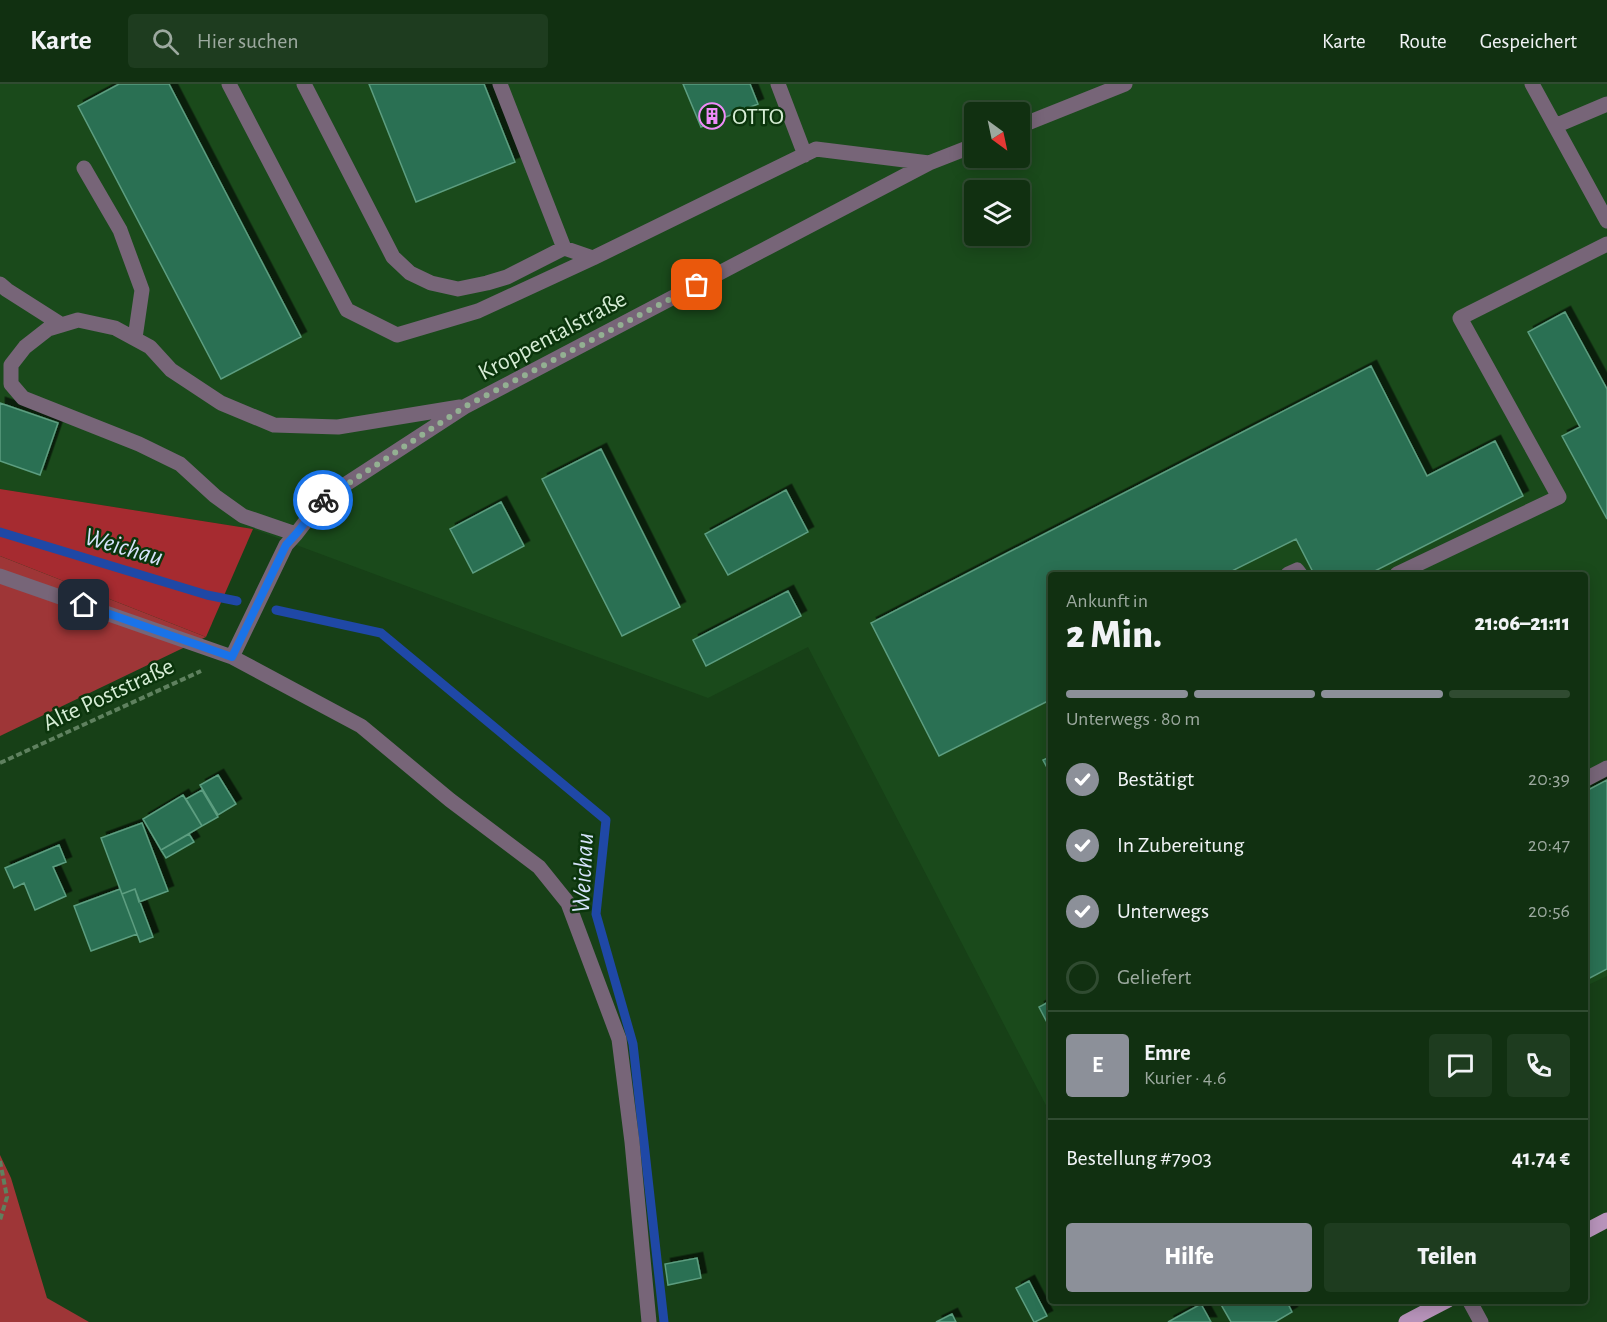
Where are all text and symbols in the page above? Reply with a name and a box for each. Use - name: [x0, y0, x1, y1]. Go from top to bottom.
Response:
- search box: [128, 14, 548, 68]
- icon: search: [149, 25, 182, 58]
- text: Karte: [30, 27, 92, 55]
- text: Hier suchen: [197, 30, 299, 52]
- text: Karte: [1322, 31, 1366, 52]
- text: Route: [1399, 31, 1447, 52]
- text: Gespeichert: [1480, 31, 1577, 52]
- building icon: OTTO: [697, 101, 727, 131]
- north arrow: [964, 102, 1030, 168]
- map controls: [964, 102, 1030, 246]
- place label: OTTO: [732, 105, 784, 129]
- button: layers: [964, 180, 1030, 246]
- pin: [671, 259, 722, 310]
- icon: bag: [680, 268, 713, 301]
- street label: Kroppentalstraße: [474, 287, 631, 385]
- courier: [293, 470, 353, 530]
- icon: bike: [307, 484, 340, 517]
- water label: Weichau: [81, 523, 166, 571]
- pin: [58, 579, 109, 630]
- icon: home: [67, 588, 100, 621]
- text: Ankunft in: [1066, 591, 1148, 611]
- text: 21:06–21:11: [1474, 612, 1570, 634]
- text: 2 Min.: [1066, 616, 1162, 655]
- street label: Alte Poststraße: [39, 654, 178, 736]
- text: Unterwegs · 80 m: [1066, 709, 1200, 729]
- icon: check: [1066, 763, 1099, 796]
- text: Bestätigt: [1117, 768, 1194, 790]
- text: 20:39: [1528, 769, 1570, 789]
- icon: check: [1066, 829, 1099, 862]
- water label: Weichau: [568, 832, 598, 914]
- text: In Zubereitung: [1117, 834, 1244, 856]
- text: 20:47: [1528, 835, 1570, 855]
- icon: check: [1066, 895, 1099, 928]
- text: Unterwegs: [1117, 900, 1209, 922]
- text: 20:56: [1528, 901, 1570, 921]
- text: Geliefert: [1117, 966, 1191, 988]
- button: chat: [1429, 1034, 1492, 1097]
- button: phone: [1507, 1034, 1570, 1097]
- text: Emre: [1144, 1042, 1191, 1064]
- text: E: [1092, 1054, 1103, 1076]
- text: Kurier · 4.6: [1144, 1068, 1226, 1088]
- text: Bestellung #7903: [1066, 1147, 1212, 1169]
- text: 41.74 €: [1512, 1147, 1570, 1169]
- button: Hilfe: [1066, 1223, 1312, 1292]
- button: Teilen: [1324, 1223, 1570, 1292]

